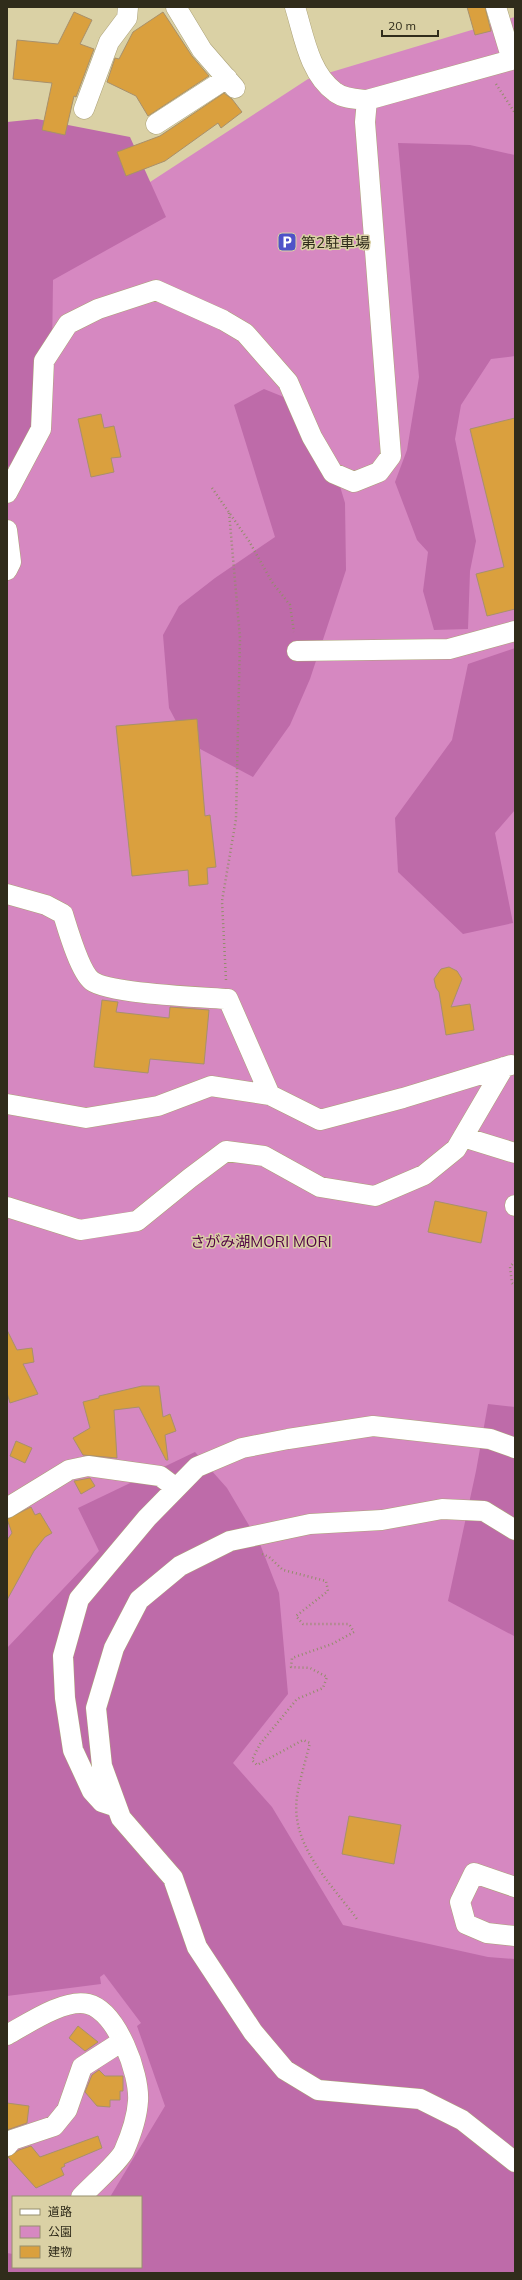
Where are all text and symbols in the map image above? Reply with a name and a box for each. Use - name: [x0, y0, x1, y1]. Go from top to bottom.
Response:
- scale bar: [382, 12, 438, 38]
- text: 20 m: [388, 18, 416, 33]
- parking icon: 第2駐車場: [276, 231, 298, 253]
- place label: 第2駐車場: [301, 233, 370, 252]
- park label: さがみ湖MORI MORI: [190, 1232, 332, 1251]
- legend: [12, 2196, 142, 2268]
- text: 道路: [48, 2204, 72, 2219]
- text: 公園: [48, 2224, 72, 2239]
- text: 建物: [48, 2244, 72, 2259]

